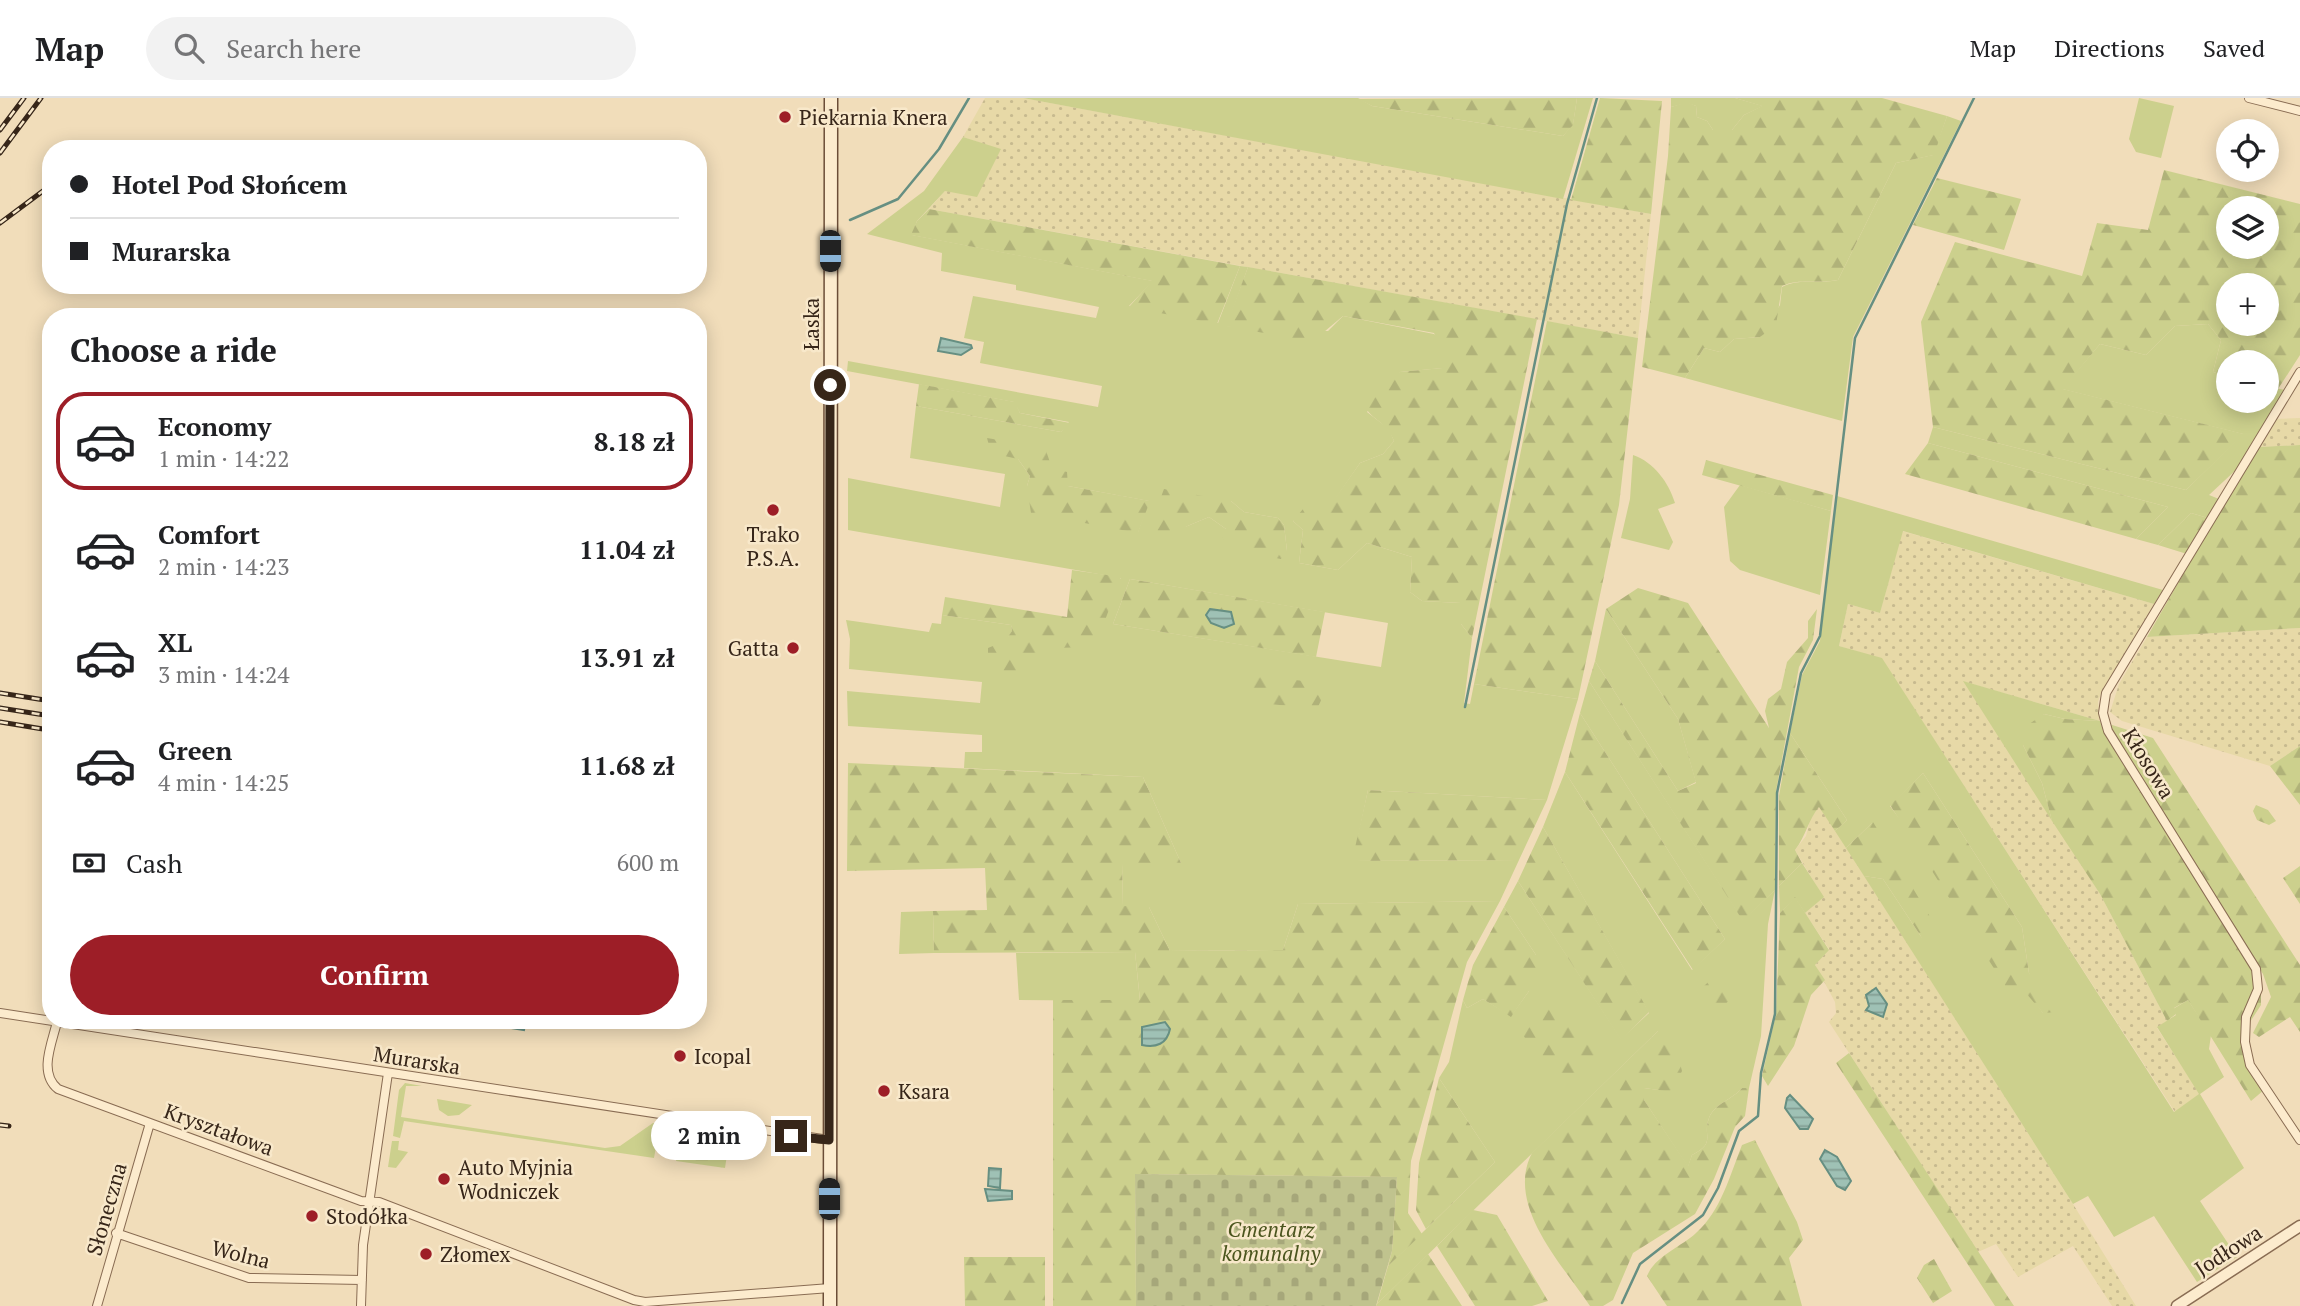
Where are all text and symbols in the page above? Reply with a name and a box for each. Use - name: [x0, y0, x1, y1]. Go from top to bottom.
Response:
- search box: [146, 17, 636, 80]
- text: Map: [35, 27, 104, 70]
- icon: search: [170, 29, 208, 67]
- text: Search here: [226, 31, 361, 65]
- text: Map: [1970, 32, 2016, 64]
- text: Directions: [2054, 32, 2165, 64]
- text: Saved: [2203, 32, 2265, 64]
- place label: Piekarnia Knera: [799, 103, 948, 131]
- marker: Piekarnia Knera: [777, 109, 793, 125]
- map controls: [2216, 119, 2279, 413]
- button: locate: [2216, 119, 2279, 182]
- text: Hotel Pod Słońcem: [112, 167, 347, 201]
- button: layers: [2216, 196, 2279, 259]
- car: [820, 230, 841, 272]
- text: Murarska: [112, 234, 231, 268]
- button: +: [2216, 273, 2279, 336]
- street label: Łaska: [797, 297, 825, 350]
- text: Choose a ride: [70, 329, 277, 371]
- button: −: [2216, 350, 2279, 413]
- route start: [814, 369, 846, 401]
- text: Economy: [158, 409, 271, 443]
- icon: car: [74, 410, 137, 473]
- text: 8.18 zł: [594, 424, 675, 458]
- text: 1 min · 14:22: [158, 443, 290, 474]
- marker: Trako P.S.A.: [765, 502, 781, 518]
- text: Comfort: [158, 517, 260, 551]
- icon: car: [74, 518, 137, 581]
- place label: Trako P.S.A.: [746, 520, 800, 572]
- text: 11.04 zł: [579, 532, 675, 566]
- text: 2 min · 14:23: [158, 551, 290, 582]
- text: XL: [158, 625, 192, 659]
- icon: car: [74, 626, 137, 689]
- place label: Gatta: [728, 634, 779, 662]
- text: 13.91 zł: [579, 640, 675, 674]
- marker: Gatta: [785, 640, 801, 656]
- text: 3 min · 14:24: [158, 659, 290, 690]
- street label: Kłosowa: [2116, 722, 2182, 804]
- text: Green: [158, 733, 232, 767]
- icon: car: [74, 734, 137, 797]
- text: 11.68 zł: [579, 748, 675, 782]
- text: 4 min · 14:25: [158, 767, 290, 798]
- icon: cash: [70, 844, 108, 882]
- text: Cash: [126, 846, 182, 880]
- text: 600 m: [617, 847, 679, 878]
- button: Confirm: [70, 935, 679, 1015]
- street label: Murarska: [372, 1039, 463, 1081]
- place label: Icopal: [694, 1042, 751, 1070]
- marker: Icopal: [672, 1048, 688, 1064]
- place label: Ksara: [898, 1077, 950, 1105]
- marker: Ksara: [876, 1083, 892, 1099]
- street label: Kryształowa: [160, 1096, 278, 1162]
- callout: 2 min: [651, 1112, 766, 1160]
- text: 2 min: [678, 1120, 740, 1151]
- route end: [775, 1120, 807, 1152]
- place label: Auto Myjnia Wodniczek: [458, 1153, 574, 1205]
- street label: Słoneczna: [79, 1159, 133, 1259]
- marker: Auto Myjnia Wodniczek: [436, 1171, 452, 1187]
- car: [819, 1178, 840, 1220]
- place label: Stodółka: [326, 1202, 409, 1230]
- marker: Stodółka: [304, 1208, 320, 1224]
- park label: Cmentarz komunalny: [1222, 1215, 1321, 1267]
- street label: Jodłowa: [2189, 1218, 2267, 1282]
- street label: Wolna: [209, 1233, 274, 1275]
- place label: Złomex: [440, 1240, 511, 1268]
- marker: Złomex: [418, 1246, 434, 1262]

